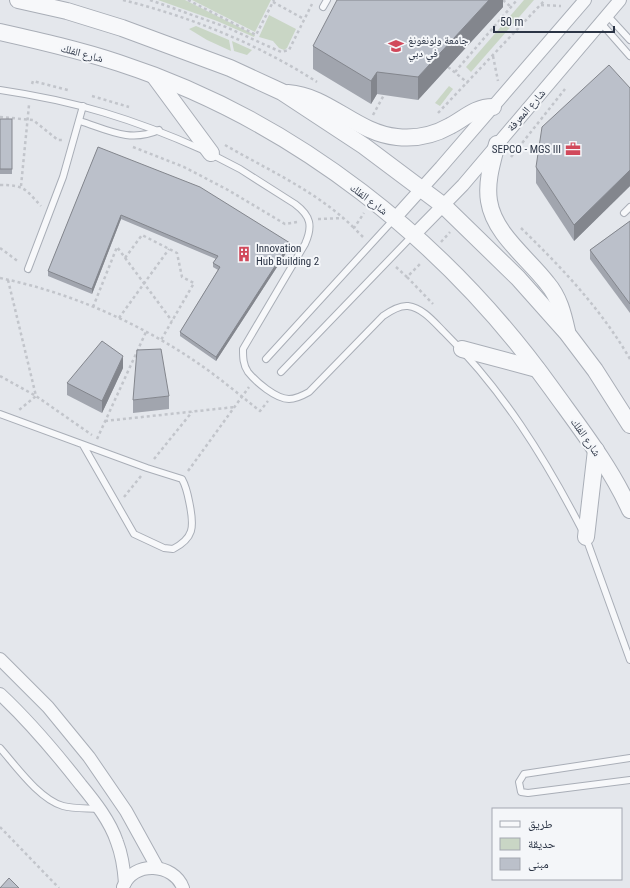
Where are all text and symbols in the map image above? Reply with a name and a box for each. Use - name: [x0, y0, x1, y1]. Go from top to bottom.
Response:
- scale bar: [494, 8, 614, 34]
- text: 50 m: [500, 15, 524, 29]
- place label: جامعة ولونغونغ في دبي: [408, 34, 468, 62]
- school or university icon: جامعة ولونغونغ في دبي: [387, 37, 405, 55]
- street label: شارع الفلك: [59, 42, 105, 65]
- street label: شارع المعرفة: [505, 87, 548, 134]
- office icon: SEPCO - MGS III: [564, 140, 582, 158]
- place label: SEPCO - MGS III: [492, 143, 561, 156]
- street label: شارع الفلك: [347, 181, 390, 218]
- place label: Innovation Hub Building 2: [256, 242, 319, 268]
- building icon: Innovation Hub Building 2: [235, 245, 253, 263]
- street label: شارع الفلك: [568, 416, 603, 459]
- legend: [492, 808, 622, 880]
- text: طريق: [528, 817, 553, 831]
- text: حديقة: [528, 837, 556, 851]
- text: مبنى: [528, 857, 549, 871]

